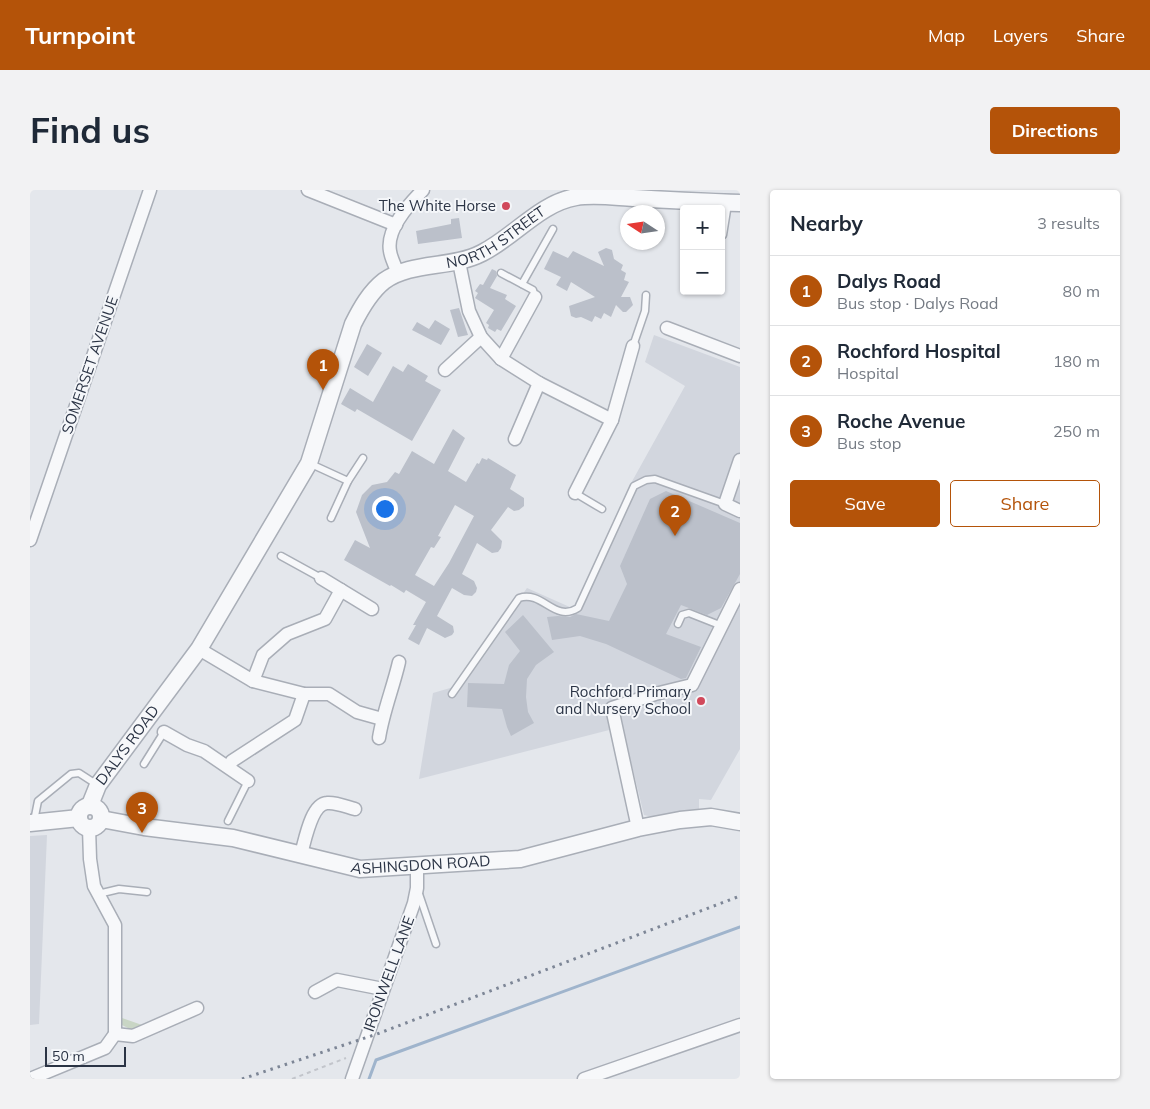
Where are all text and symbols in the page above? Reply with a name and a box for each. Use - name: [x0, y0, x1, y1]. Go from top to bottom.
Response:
- text: Turnpoint: [25, 20, 135, 50]
- text: Map: [928, 24, 965, 47]
- text: Layers: [993, 24, 1048, 47]
- text: Share: [1076, 24, 1125, 47]
- button: Directions: [990, 107, 1120, 154]
- text: Find us: [30, 108, 150, 152]
- place label: The White Horse: [379, 196, 496, 215]
- marker: The White Horse: [500, 200, 512, 212]
- street label: NORTH STREET: [445, 202, 549, 272]
- north arrow: [620, 205, 665, 250]
- map controls: [680, 205, 725, 295]
- button: +: [680, 205, 725, 250]
- text: Nearby: [790, 210, 863, 236]
- text: 3 results: [1037, 213, 1100, 233]
- button: −: [680, 250, 725, 295]
- text: Dalys Road: [837, 269, 941, 293]
- text: 1: [801, 281, 811, 301]
- text: 80 m: [1063, 281, 1100, 301]
- street label: SOMERSET AVENUE: [57, 293, 122, 436]
- text: Bus stop · Dalys Road: [837, 293, 998, 313]
- text: Rochford Hospital: [837, 339, 1001, 363]
- pin: 1: [307, 349, 339, 390]
- text: 2: [801, 351, 811, 371]
- text: 180 m: [1053, 351, 1100, 371]
- text: Hospital: [837, 363, 899, 383]
- text: Roche Avenue: [837, 409, 965, 433]
- text: 3: [801, 421, 811, 441]
- text: 250 m: [1053, 421, 1100, 441]
- text: Bus stop: [837, 433, 901, 453]
- button: Save: [790, 480, 940, 527]
- button: Share: [950, 480, 1100, 527]
- pin: 2: [659, 495, 691, 536]
- your location: [372, 496, 398, 522]
- place label: Rochford Primary and Nursery School: [555, 682, 691, 718]
- marker: Rochford Primary and Nursery School: [695, 695, 707, 707]
- street label: DALYS ROAD: [91, 701, 163, 789]
- pin: 3: [126, 792, 158, 833]
- street label: ASHINGDON ROAD: [349, 851, 491, 878]
- street label: IRONWELL LANE: [359, 913, 418, 1034]
- scale bar: [45, 1044, 126, 1067]
- text: 50 m: [52, 1047, 85, 1065]

